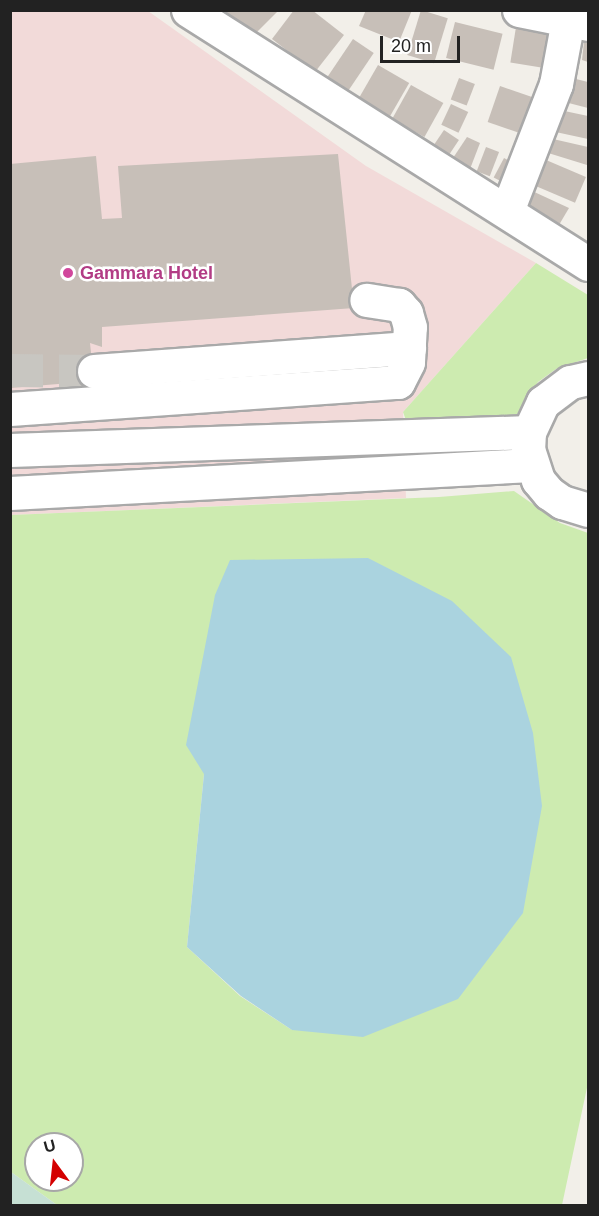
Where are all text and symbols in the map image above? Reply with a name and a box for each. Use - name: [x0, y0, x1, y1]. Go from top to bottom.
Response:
- scale bar: [383, 24, 462, 62]
- text: 20 m: [391, 36, 431, 56]
- place label: Gammara Hotel: [80, 262, 213, 284]
- marker: Gammara Hotel: [61, 266, 75, 280]
- north arrow: [24, 1132, 84, 1192]
- text: U: [42, 1136, 58, 1156]

